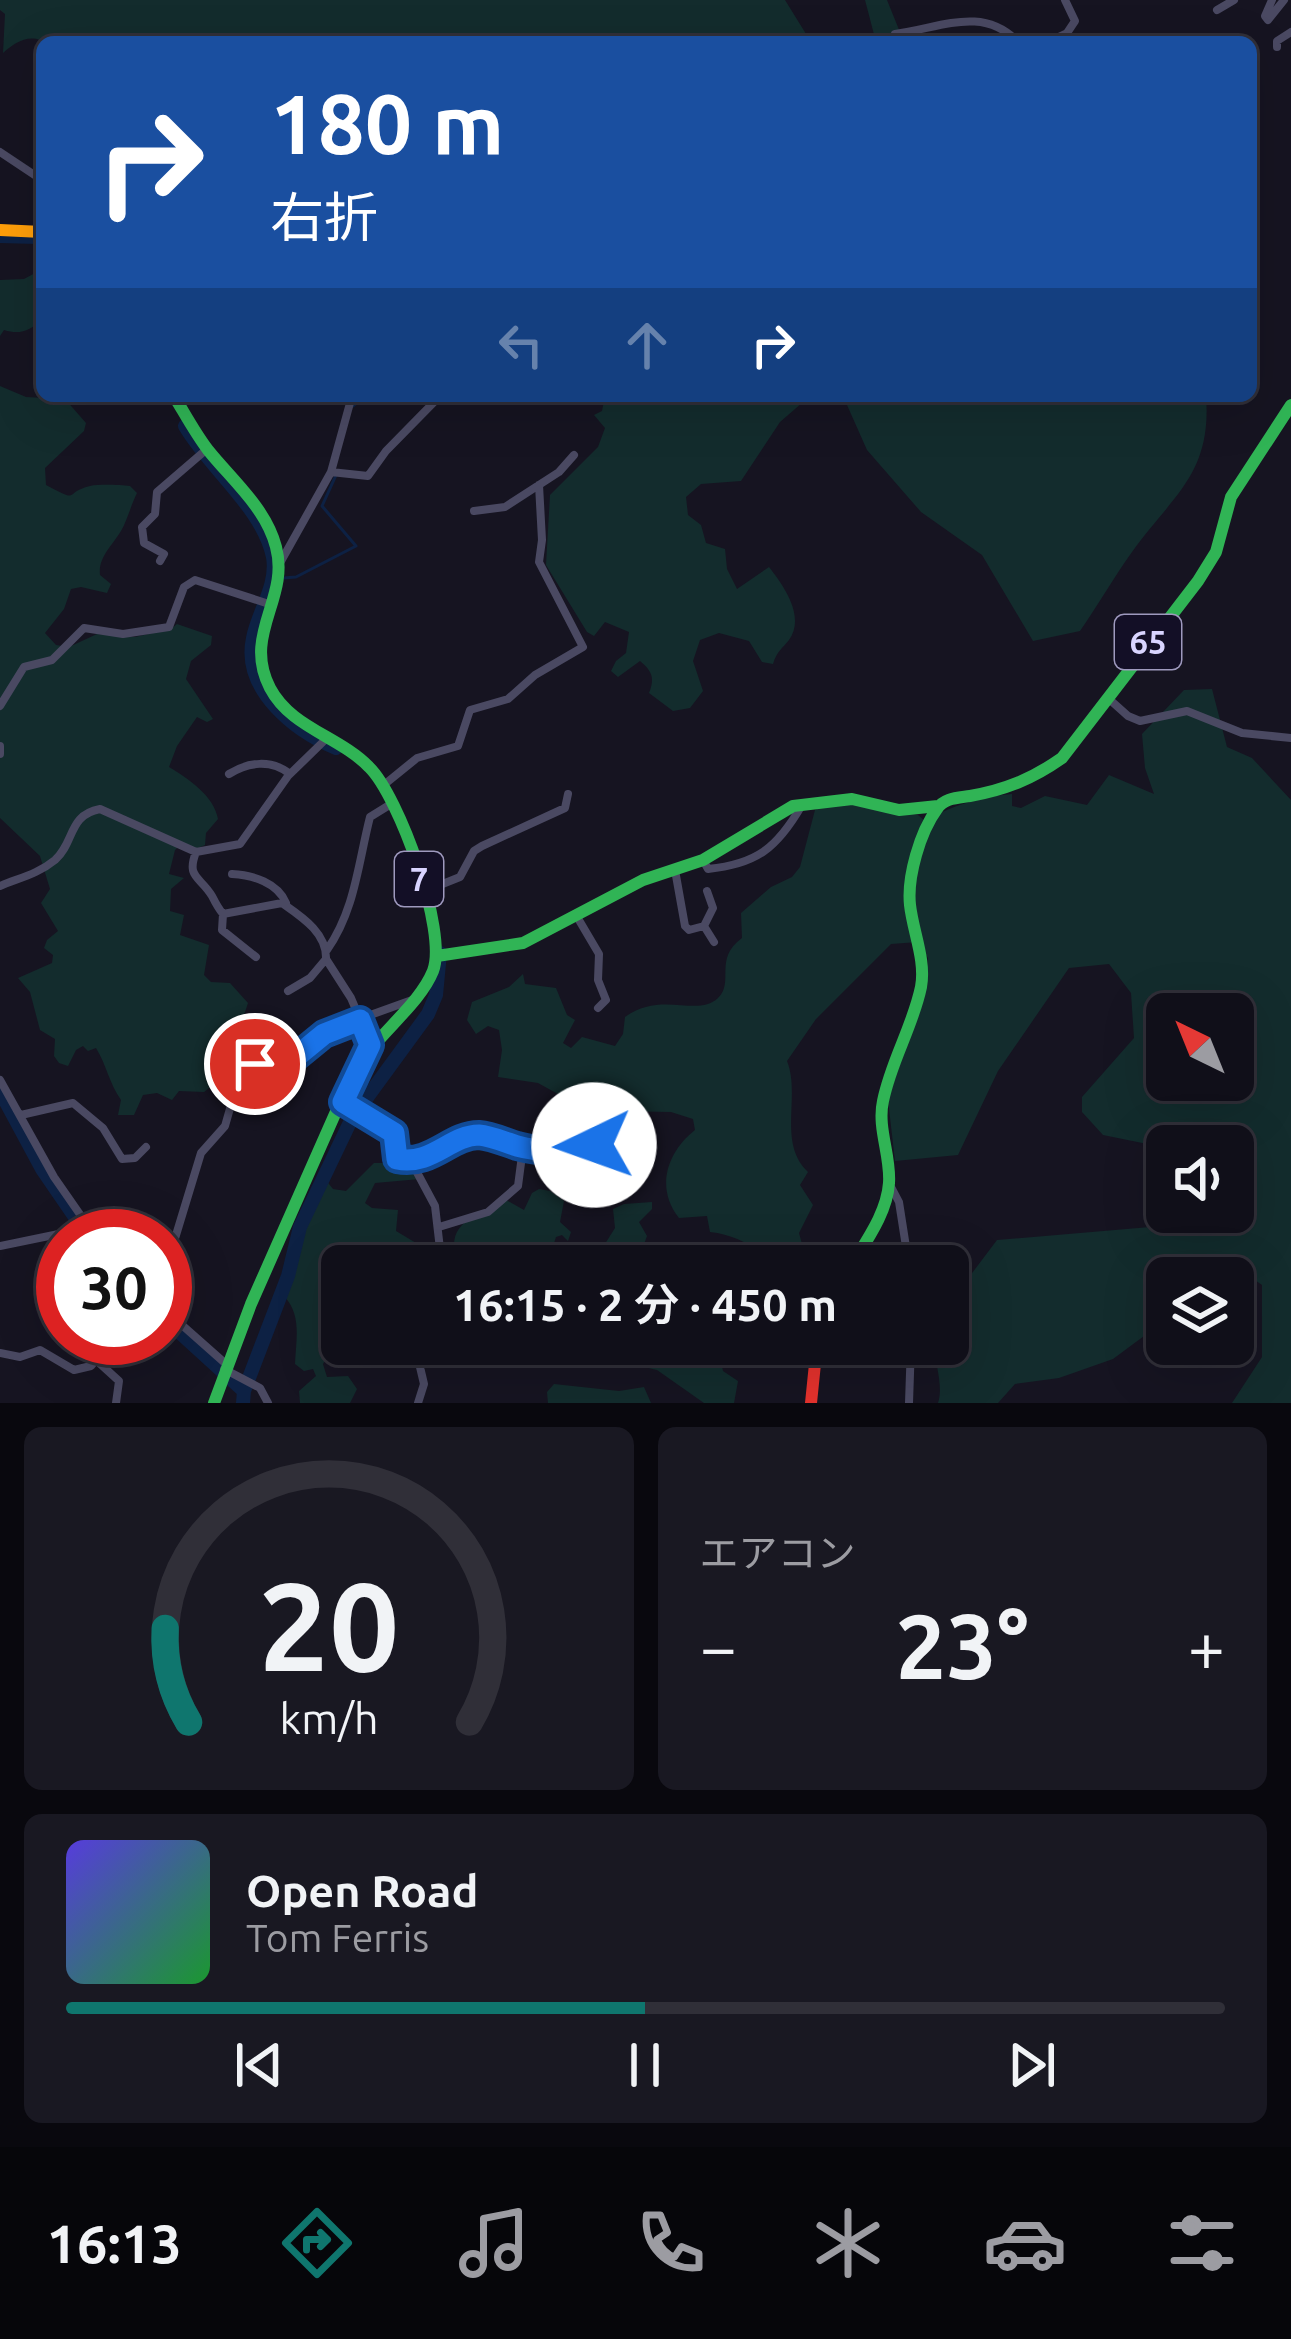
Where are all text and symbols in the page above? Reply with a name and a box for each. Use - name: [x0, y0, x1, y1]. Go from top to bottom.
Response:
- text: 180 m: [270, 76, 504, 170]
- icon: right: [72, 84, 228, 240]
- text: 右折: [270, 187, 378, 247]
- icon: left: [488, 312, 554, 378]
- icon: ahead: [614, 312, 680, 378]
- icon: right: [740, 312, 806, 378]
- road number: 65: [1115, 615, 1181, 669]
- road number: 7: [395, 852, 443, 906]
- north arrow: [1146, 993, 1254, 1101]
- map controls: [1146, 993, 1254, 1365]
- pin: [204, 1013, 306, 1115]
- icon: arrive: [222, 1031, 288, 1097]
- position arrow: [531, 1082, 657, 1208]
- button: sound: [1146, 1125, 1254, 1233]
- speed limit sign: 30: [36, 1209, 192, 1365]
- button: layers: [1146, 1257, 1254, 1365]
- text: 16:15 · 2 分 · 450 m: [453, 1279, 837, 1330]
- text: エアコン: [700, 1531, 856, 1574]
- text: 20: [258, 1555, 399, 1695]
- text: 23°: [896, 1595, 1029, 1696]
- text: −: [700, 1609, 737, 1683]
- text: +: [1188, 1609, 1225, 1683]
- text: km/h: [279, 1693, 378, 1741]
- text: Open Road: [246, 1865, 478, 1916]
- text: Tom Ferris: [246, 1916, 429, 1959]
- icon: previous: [226, 2032, 292, 2098]
- icon: pause: [612, 2032, 678, 2098]
- icon: next: [999, 2032, 1065, 2098]
- icon: directions: [275, 2201, 359, 2285]
- icon: music: [452, 2201, 536, 2285]
- icon: phone: [629, 2201, 713, 2285]
- icon: climate: [806, 2201, 890, 2285]
- icon: car: [983, 2201, 1067, 2285]
- icon: filters: [1160, 2201, 1244, 2285]
- text: 16:13: [47, 2213, 182, 2273]

